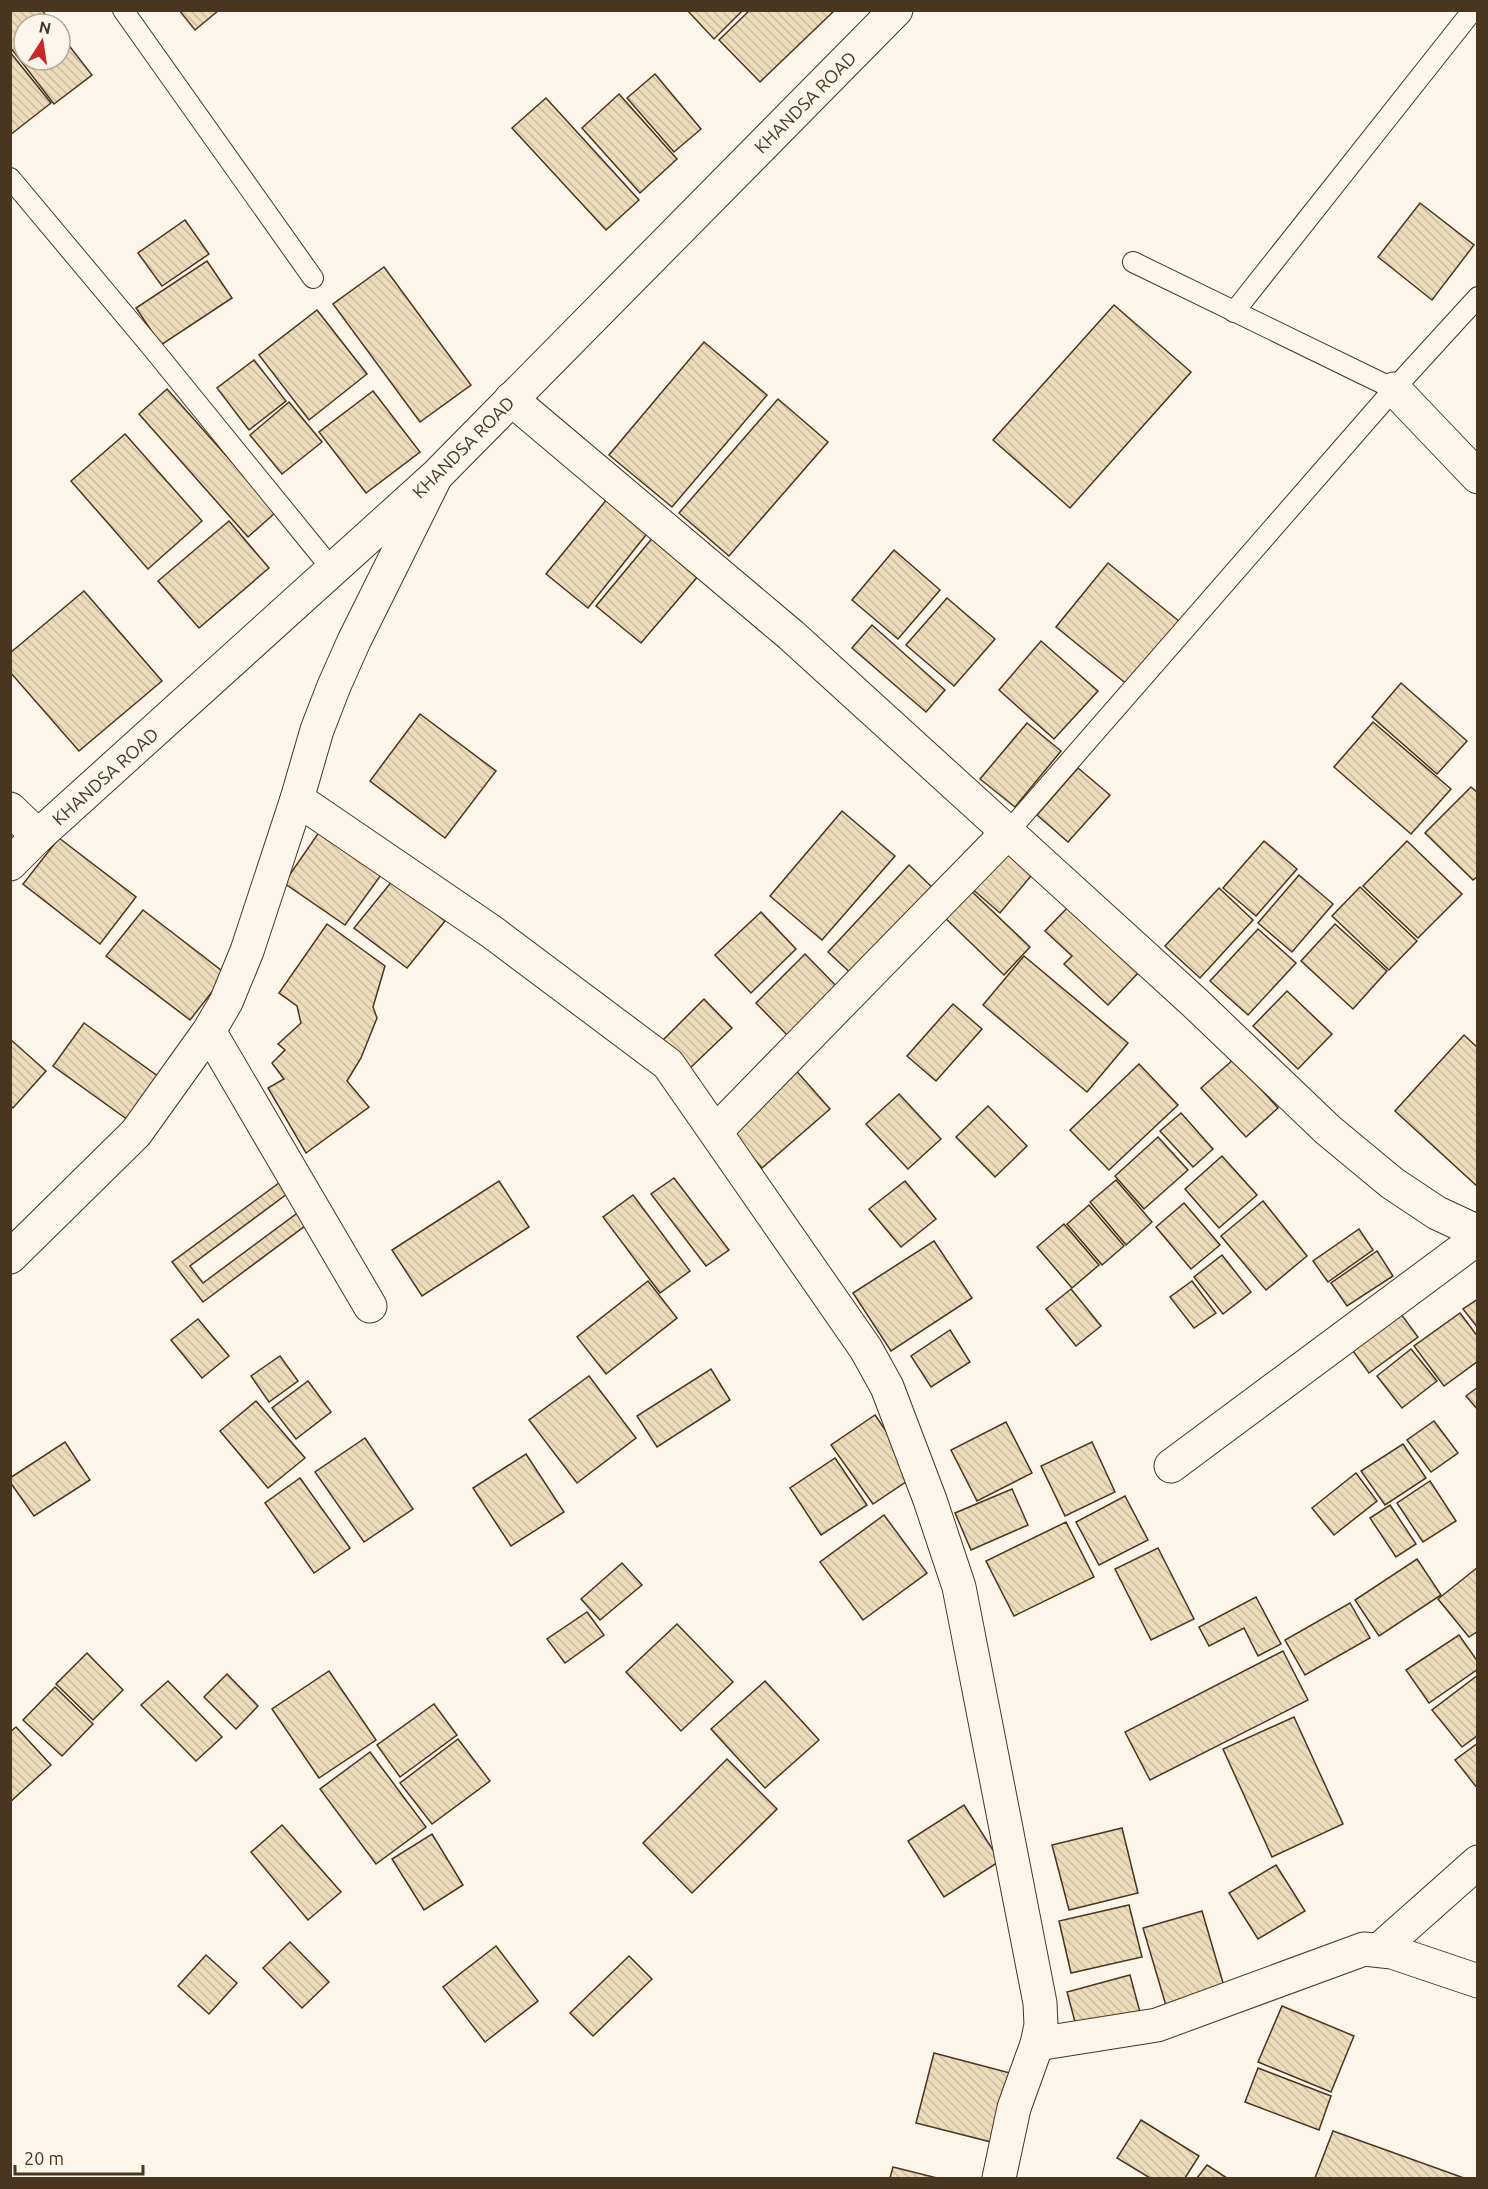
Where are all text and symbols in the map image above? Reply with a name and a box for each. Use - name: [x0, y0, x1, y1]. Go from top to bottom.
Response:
- north arrow: [12, 12, 72, 72]
- text: N: [37, 17, 53, 37]
- street label: KHANDSA ROAD: [750, 47, 860, 157]
- street label: KHANDSA ROAD: [408, 392, 518, 502]
- street label: KHANDSA ROAD: [48, 723, 162, 829]
- scale bar: [15, 2138, 142, 2176]
- text: 20 m: [24, 2148, 64, 2168]

